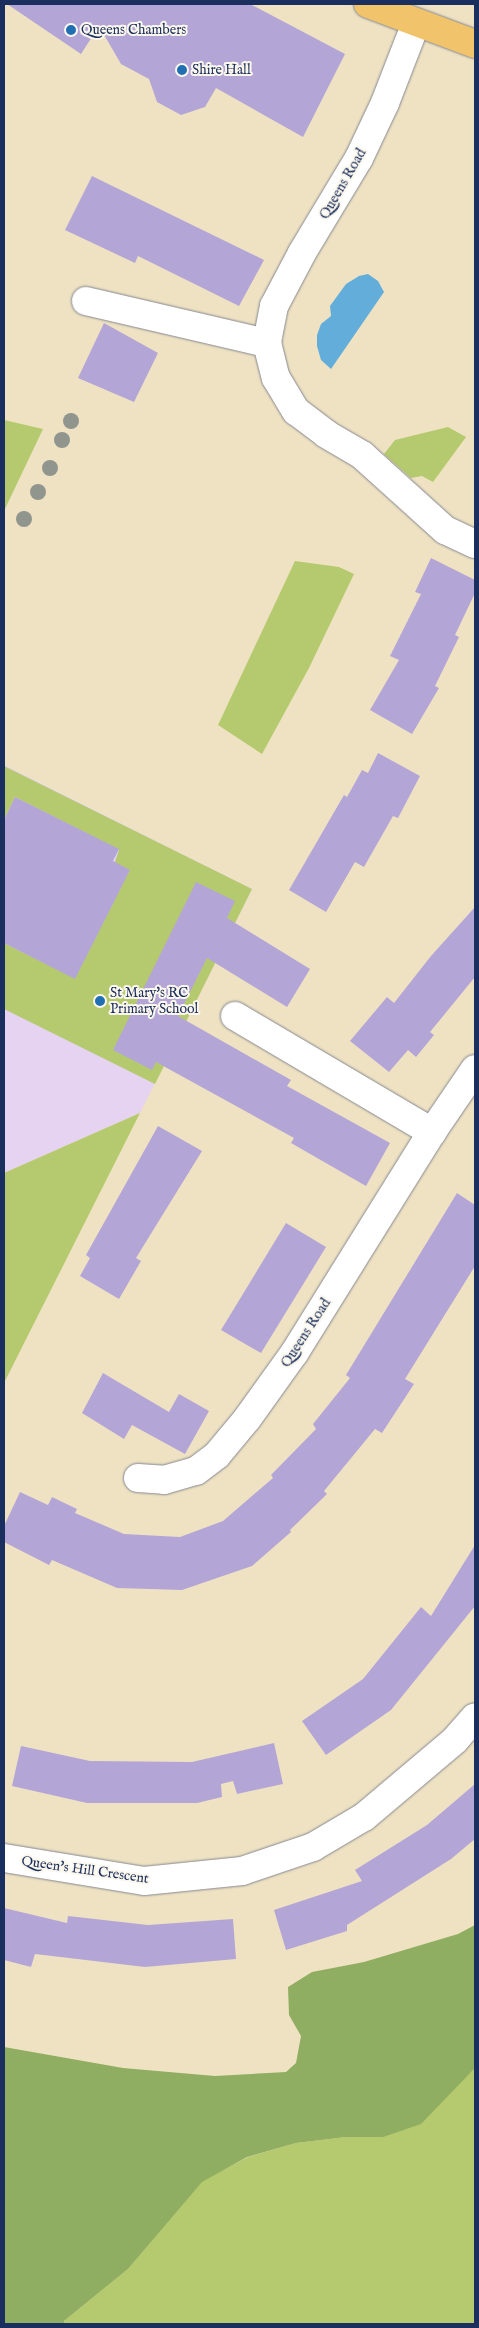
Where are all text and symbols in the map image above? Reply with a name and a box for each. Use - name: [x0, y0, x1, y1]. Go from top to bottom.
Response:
- place label: Queens Chambers: [81, 22, 186, 38]
- marker: Queens Chambers: [65, 24, 77, 36]
- place label: Shire Hall: [192, 62, 251, 78]
- marker: Shire Hall: [176, 64, 188, 76]
- street label: Queens Road: [316, 146, 370, 222]
- place label: St Mary's RC Primary School: [110, 985, 198, 1018]
- marker: St Mary's RC Primary School: [94, 995, 106, 1007]
- street label: Queens Road: [278, 1295, 334, 1371]
- street label: Queen's Hill Crescent: [20, 1853, 150, 1887]

